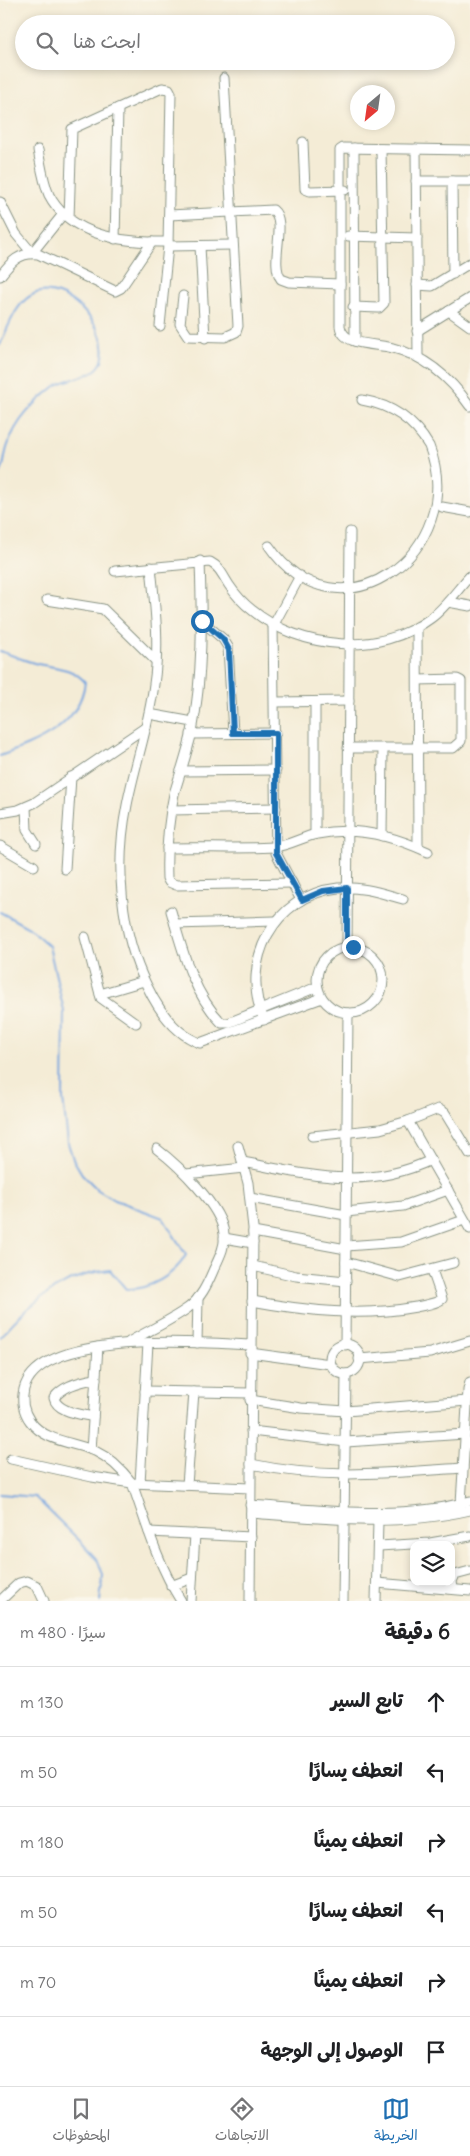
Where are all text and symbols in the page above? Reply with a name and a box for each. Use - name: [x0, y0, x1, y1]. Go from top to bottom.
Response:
- search box: [15, 15, 455, 70]
- icon: search: [33, 29, 61, 57]
- text: ابحث هنا: [73, 29, 141, 53]
- north arrow: [350, 85, 395, 130]
- route start: [191, 610, 214, 633]
- route end: [342, 936, 365, 959]
- map controls: [410, 1541, 455, 1586]
- button: layers: [410, 1541, 455, 1586]
- text: 6 دقيقة: [384, 1618, 450, 1645]
- text: سيرًا · 480 m: [20, 1622, 106, 1642]
- text: تابع السير: [331, 1688, 403, 1712]
- icon: ahead: [422, 1688, 450, 1716]
- text: 130 m: [20, 1692, 64, 1712]
- text: انعطف يسارًا: [309, 1758, 403, 1782]
- icon: left: [422, 1758, 450, 1786]
- text: 50 m: [20, 1762, 58, 1782]
- text: انعطف يمينًا: [314, 1828, 403, 1852]
- icon: right: [422, 1828, 450, 1856]
- text: 180 m: [20, 1832, 64, 1852]
- text: انعطف يسارًا: [309, 1898, 403, 1922]
- icon: left: [422, 1898, 450, 1926]
- text: 50 m: [20, 1902, 58, 1922]
- text: انعطف يمينًا: [314, 1968, 403, 1992]
- icon: right: [422, 1968, 450, 1996]
- text: 70 m: [20, 1972, 56, 1992]
- text: الوصول إلى الوجهة: [260, 2038, 403, 2062]
- icon: arrive: [422, 2038, 450, 2066]
- tab: المحفوظات: [52, 2095, 110, 2148]
- tab: الاتجاهات: [215, 2095, 269, 2148]
- tab: الخريطة: [374, 2095, 418, 2148]

